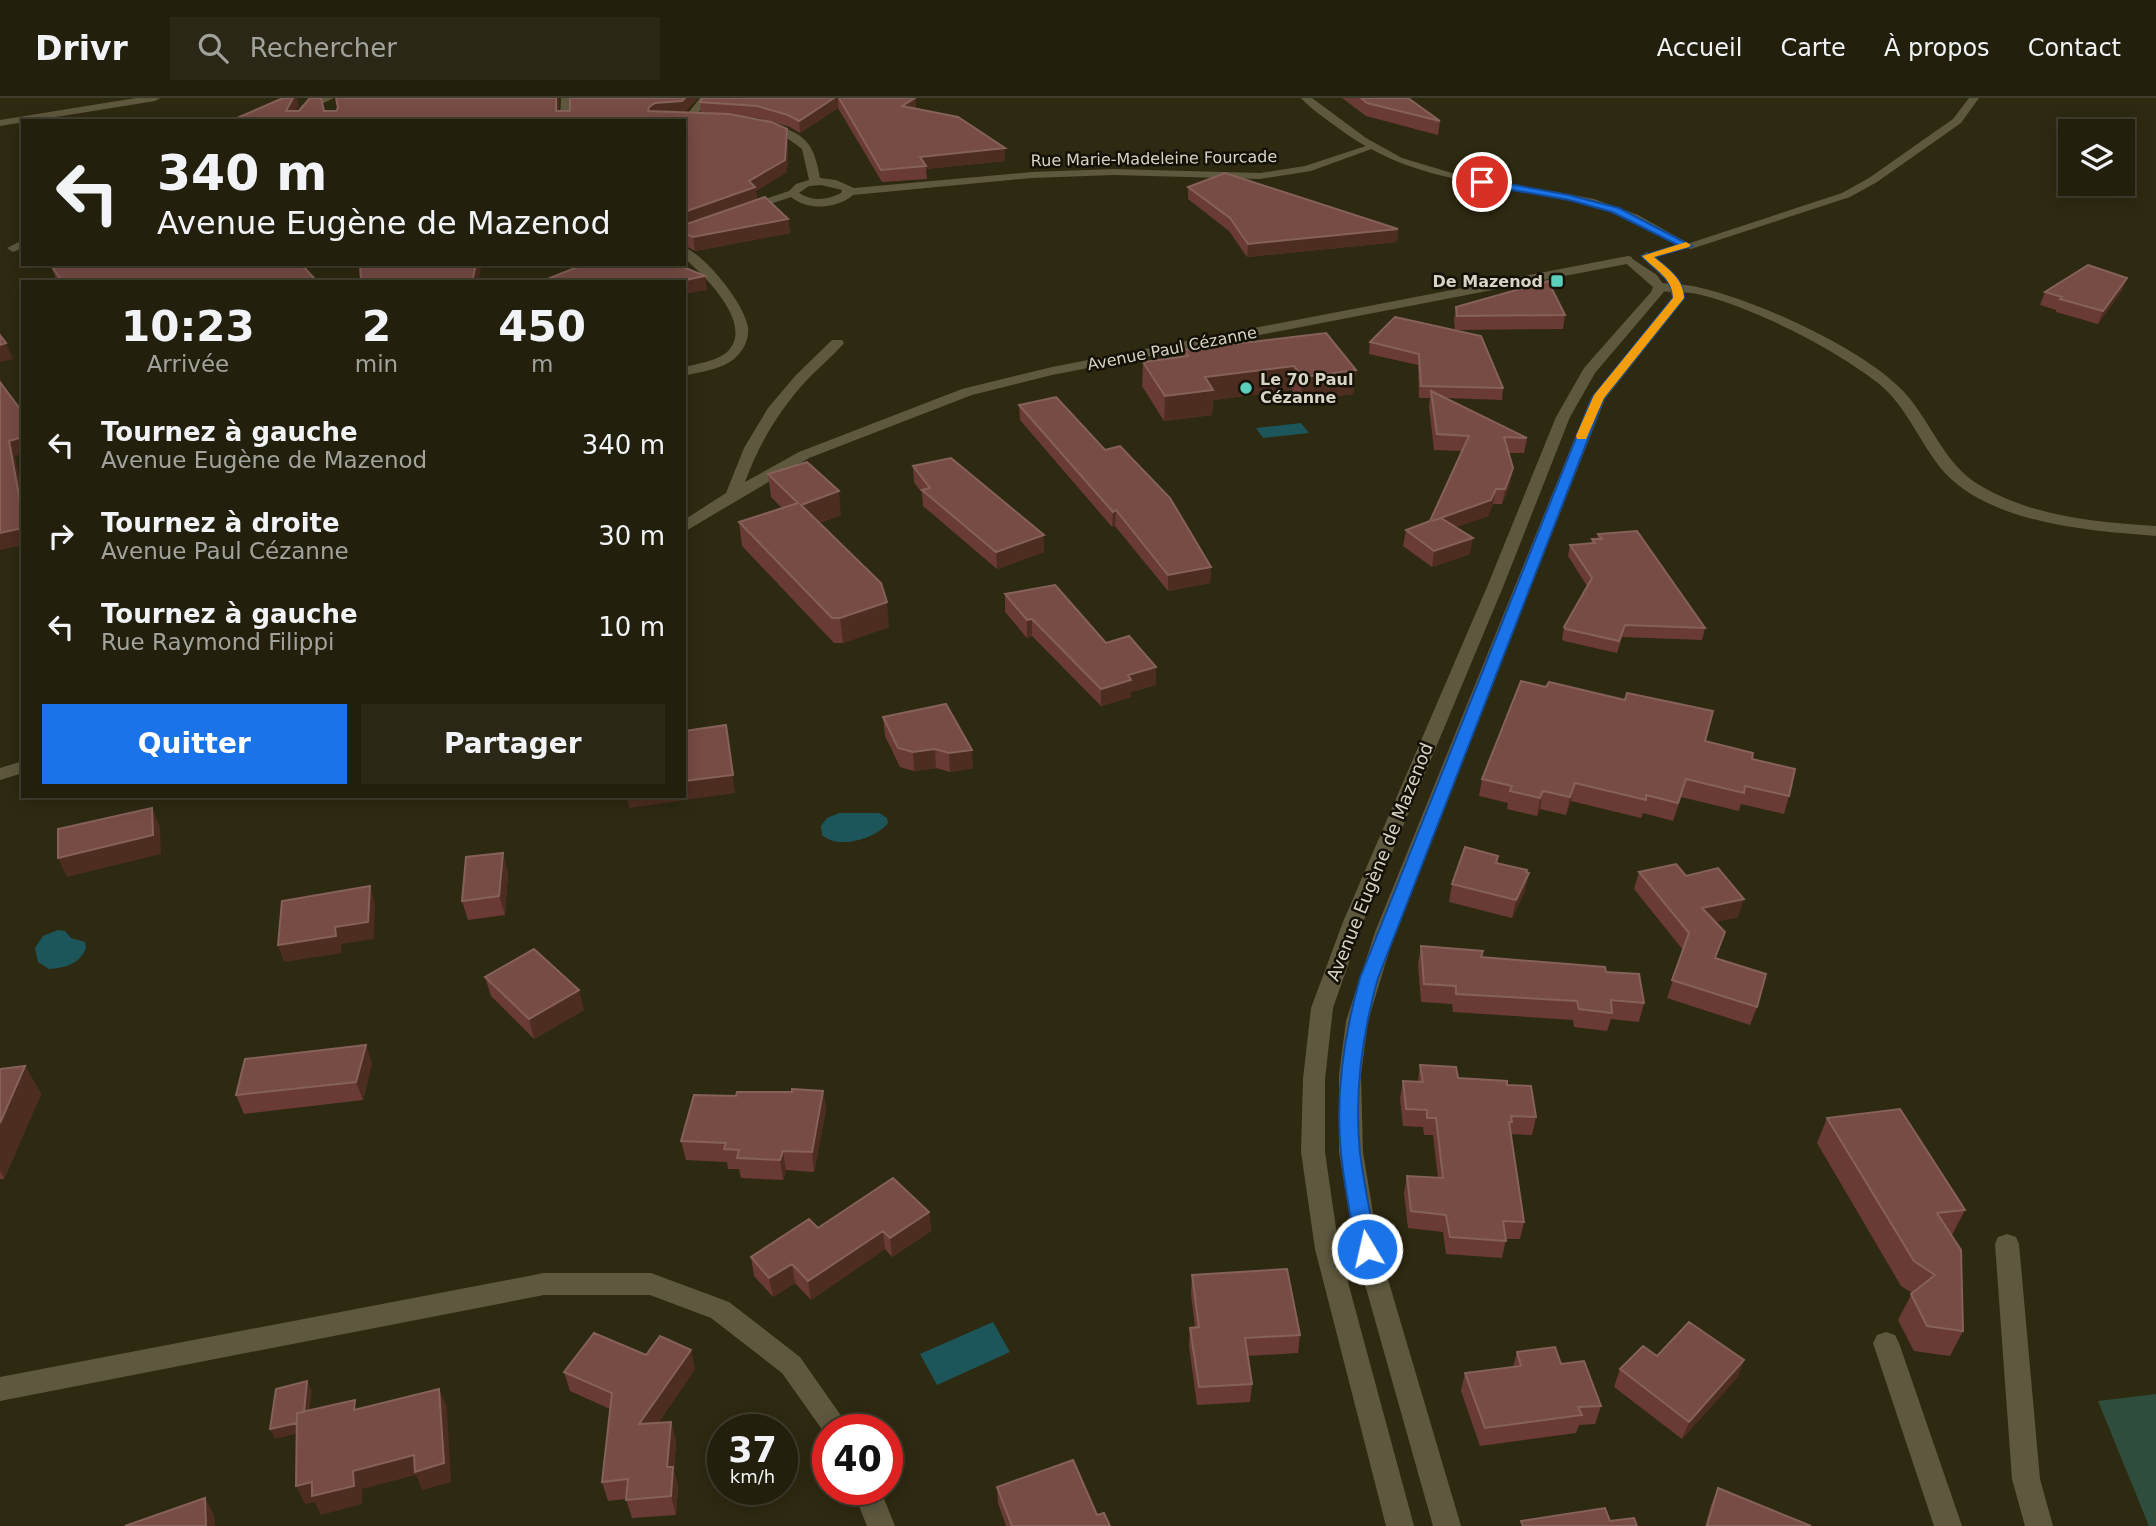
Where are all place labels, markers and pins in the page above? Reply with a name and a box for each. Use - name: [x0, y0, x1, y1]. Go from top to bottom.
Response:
- pin: [1452, 152, 1512, 212]
- place label: De Mazenod: [1433, 272, 1543, 291]
- marker: De Mazenod: [1549, 273, 1565, 289]
- place label: Le 70 Paul Cézanne: [1260, 370, 1353, 407]
- marker: Le 70 Paul Cézanne: [1238, 380, 1254, 396]

